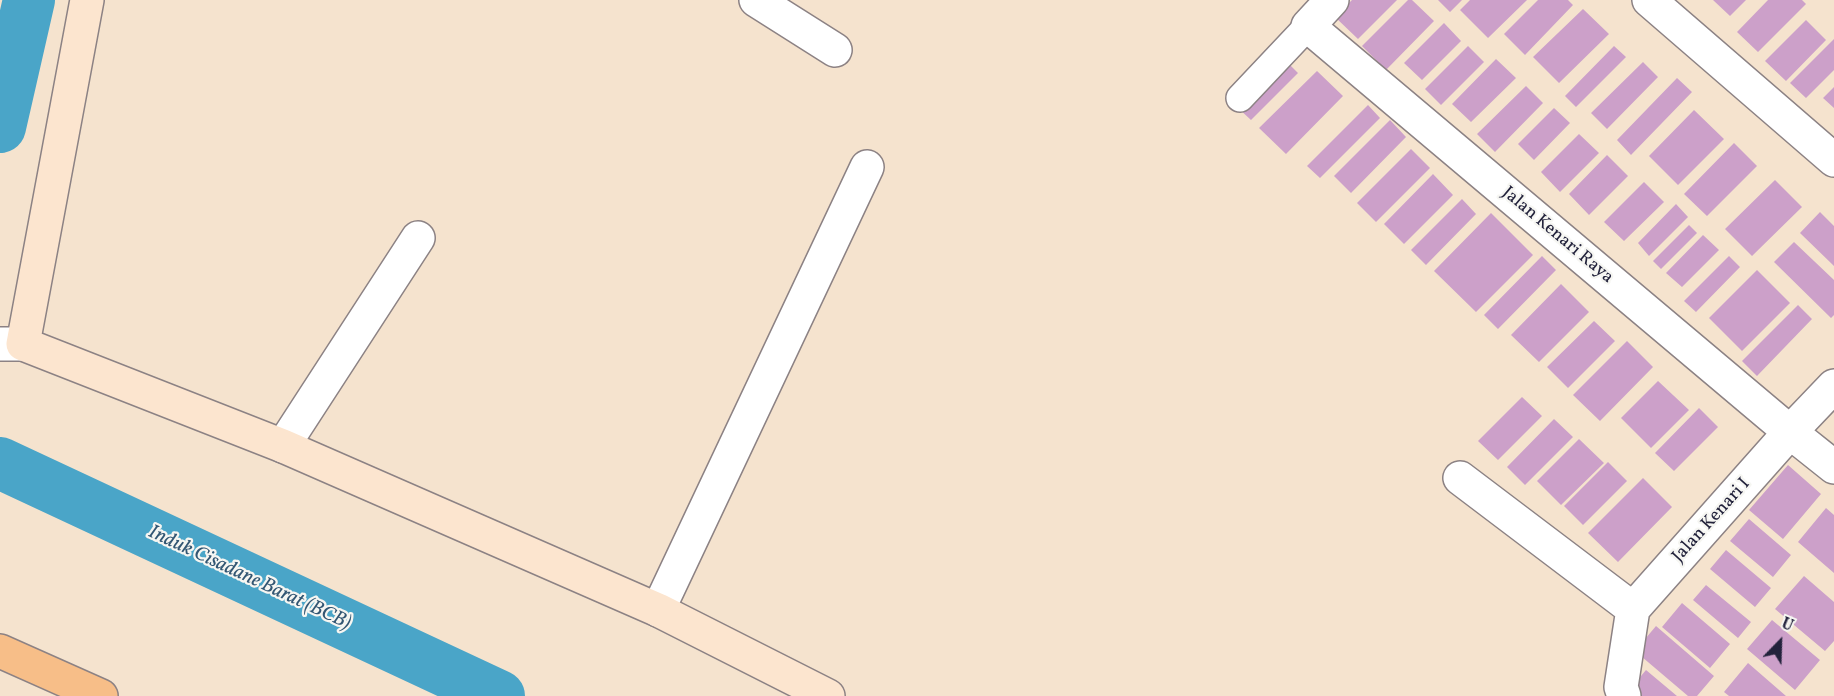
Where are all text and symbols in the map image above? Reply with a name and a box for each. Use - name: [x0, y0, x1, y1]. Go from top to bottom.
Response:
- street label: Jalan Kenari Raya: [1497, 183, 1617, 289]
- street label: Jalan Kenari I: [1668, 474, 1756, 568]
- water label: Induk Cisadane Barat (BCB): [144, 521, 354, 637]
- north arrow: [1750, 612, 1810, 672]
- text: U: [1778, 613, 1796, 638]

